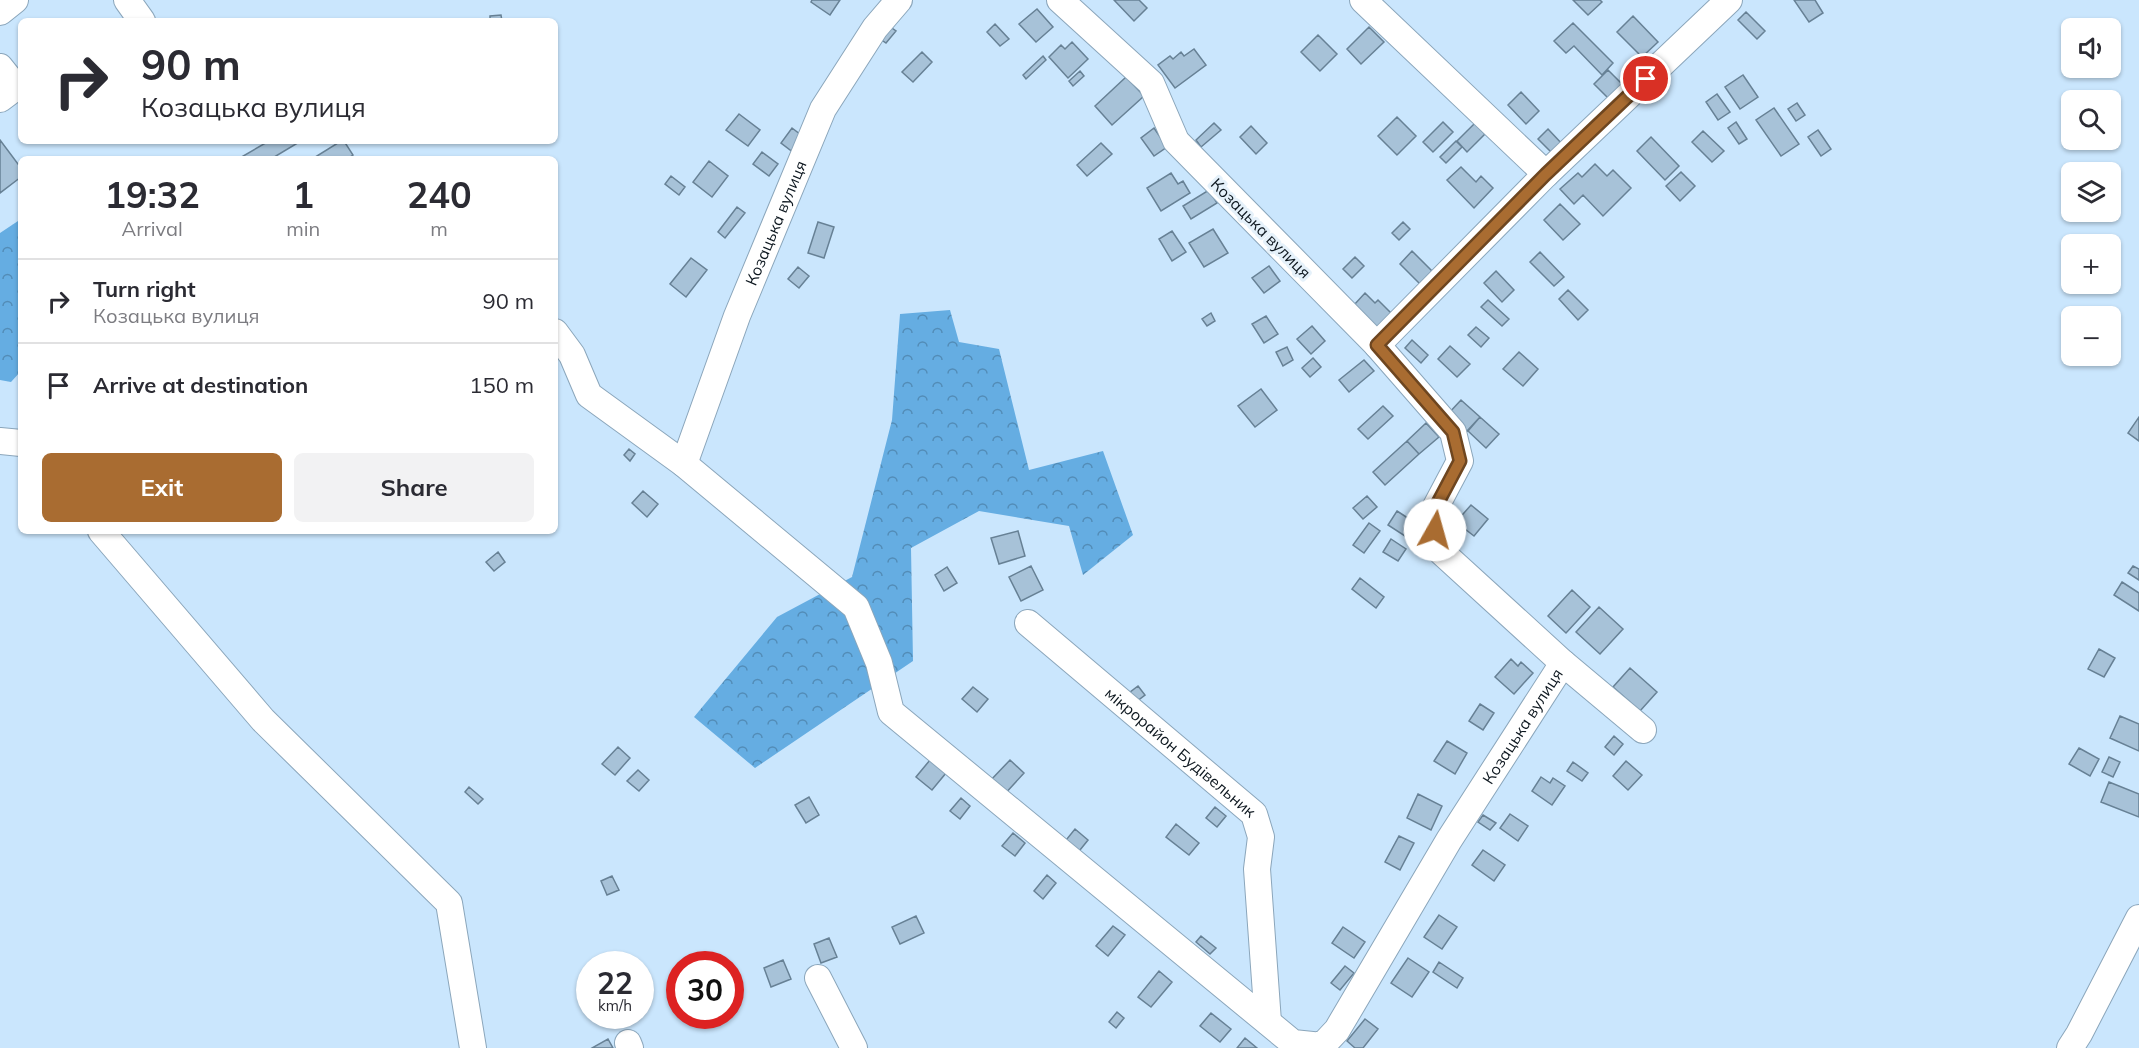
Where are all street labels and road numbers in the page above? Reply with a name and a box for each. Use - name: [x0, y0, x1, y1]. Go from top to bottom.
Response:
- street label: Козацька вулиця: [741, 157, 810, 288]
- street label: Козацька вулиця: [1207, 174, 1315, 282]
- street label: Козацька вулиця: [1478, 665, 1567, 788]
- street label: мікрорайон Будівельник: [1101, 683, 1261, 822]

